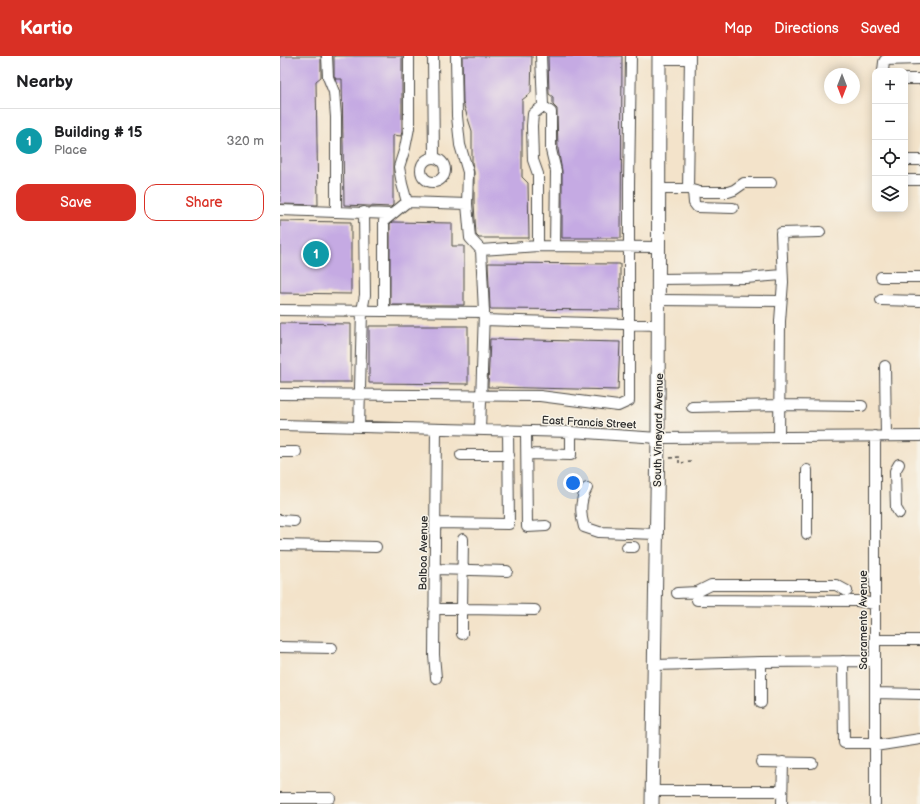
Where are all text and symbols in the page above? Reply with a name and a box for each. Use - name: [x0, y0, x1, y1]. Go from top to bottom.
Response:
- text: Kartio: [20, 17, 73, 40]
- text: Map: [724, 20, 752, 37]
- text: Directions: [774, 20, 839, 37]
- text: Saved: [861, 20, 900, 37]
- north arrow: [824, 68, 860, 104]
- map controls: [872, 68, 908, 212]
- button: +: [872, 68, 908, 104]
- text: Nearby: [16, 72, 73, 92]
- button: −: [872, 104, 908, 140]
- text: Building # 15: [54, 123, 142, 142]
- text: 1: [26, 133, 32, 149]
- text: 320 m: [226, 133, 264, 149]
- button: locate: [872, 140, 908, 176]
- text: Place: [54, 142, 87, 158]
- button: layers: [872, 176, 908, 212]
- button: Save: [16, 184, 136, 221]
- button: Share: [144, 184, 264, 221]
- pin: 1: [303, 239, 329, 269]
- street label: South Vineyard Avenue: [651, 373, 666, 487]
- street label: East Francis Street: [541, 414, 637, 432]
- your location: [563, 473, 583, 493]
- street label: Balboa Avenue: [416, 515, 431, 591]
- street label: Sacramento Avenue: [857, 570, 870, 670]

